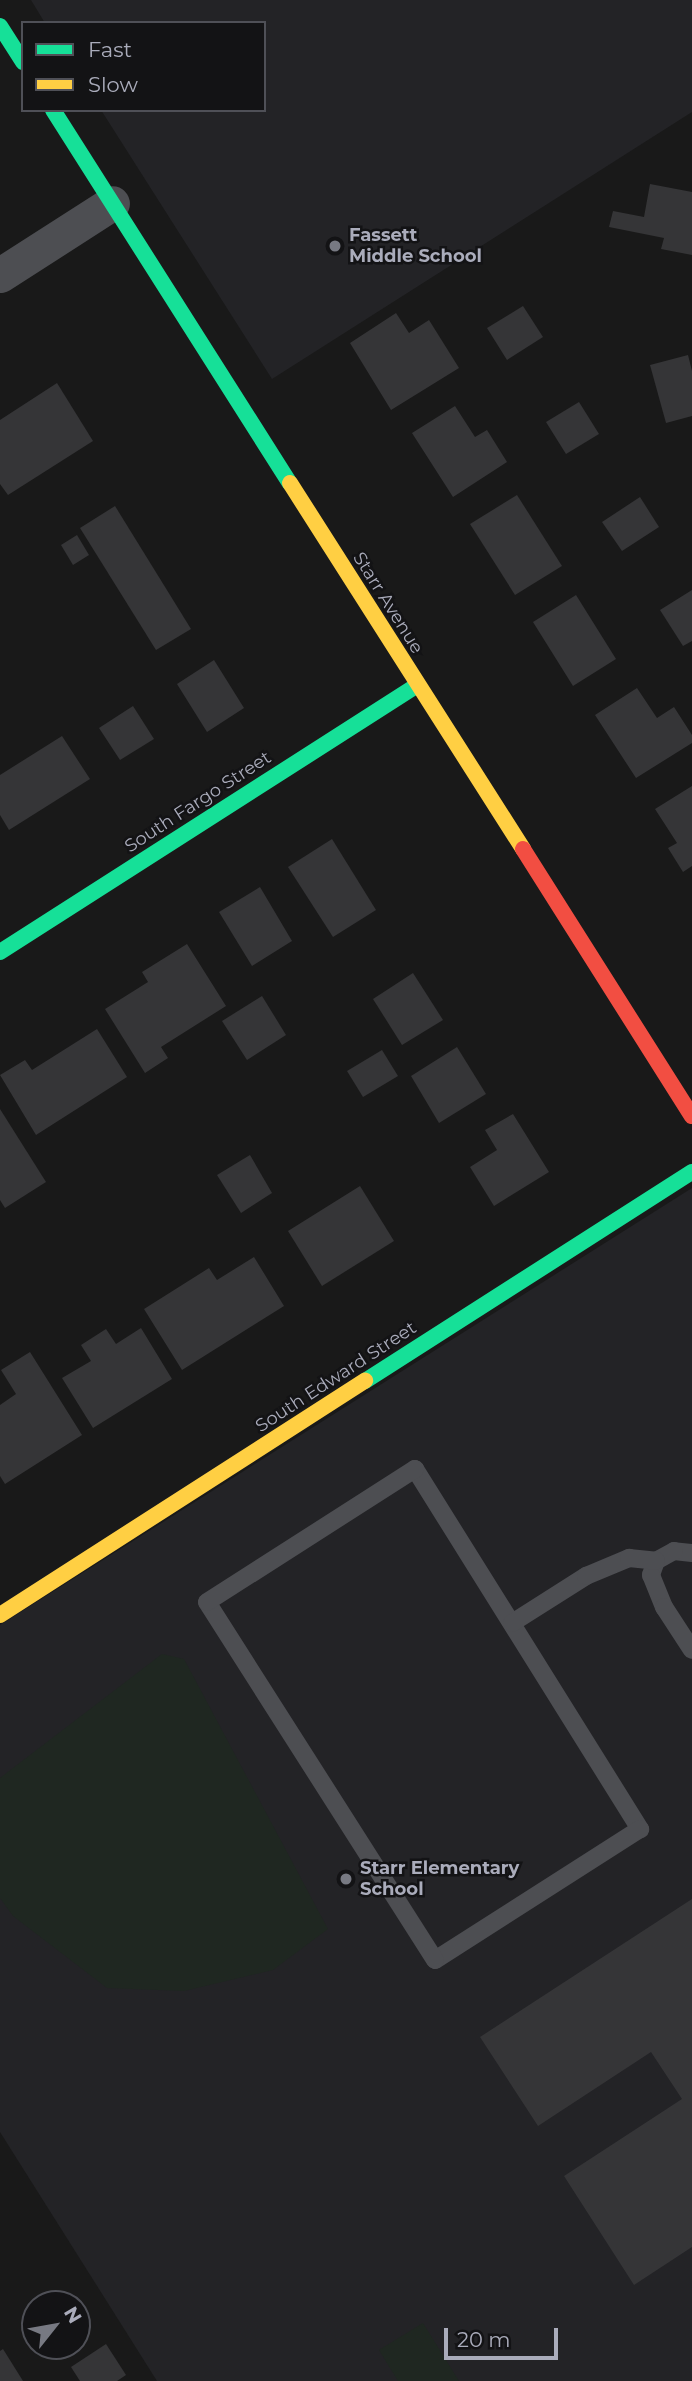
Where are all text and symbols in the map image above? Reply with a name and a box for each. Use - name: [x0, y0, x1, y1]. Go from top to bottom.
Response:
- legend: [21, 21, 266, 112]
- text: Fast: [88, 37, 132, 62]
- text: Slow: [88, 72, 138, 97]
- place label: Fassett Middle School: [349, 225, 482, 268]
- marker: Fassett Middle School: [327, 238, 343, 254]
- street label: Starr Avenue: [348, 548, 428, 658]
- street label: South Fargo Street: [121, 747, 275, 857]
- street label: South Edward Street: [252, 1317, 420, 1437]
- place label: Starr Elementary School: [360, 1858, 519, 1900]
- marker: Starr Elementary School: [338, 1871, 354, 1887]
- north arrow: [21, 2290, 91, 2360]
- text: N: [59, 2302, 87, 2327]
- scale bar: [447, 2314, 561, 2358]
- text: 20 m: [457, 2327, 511, 2352]

